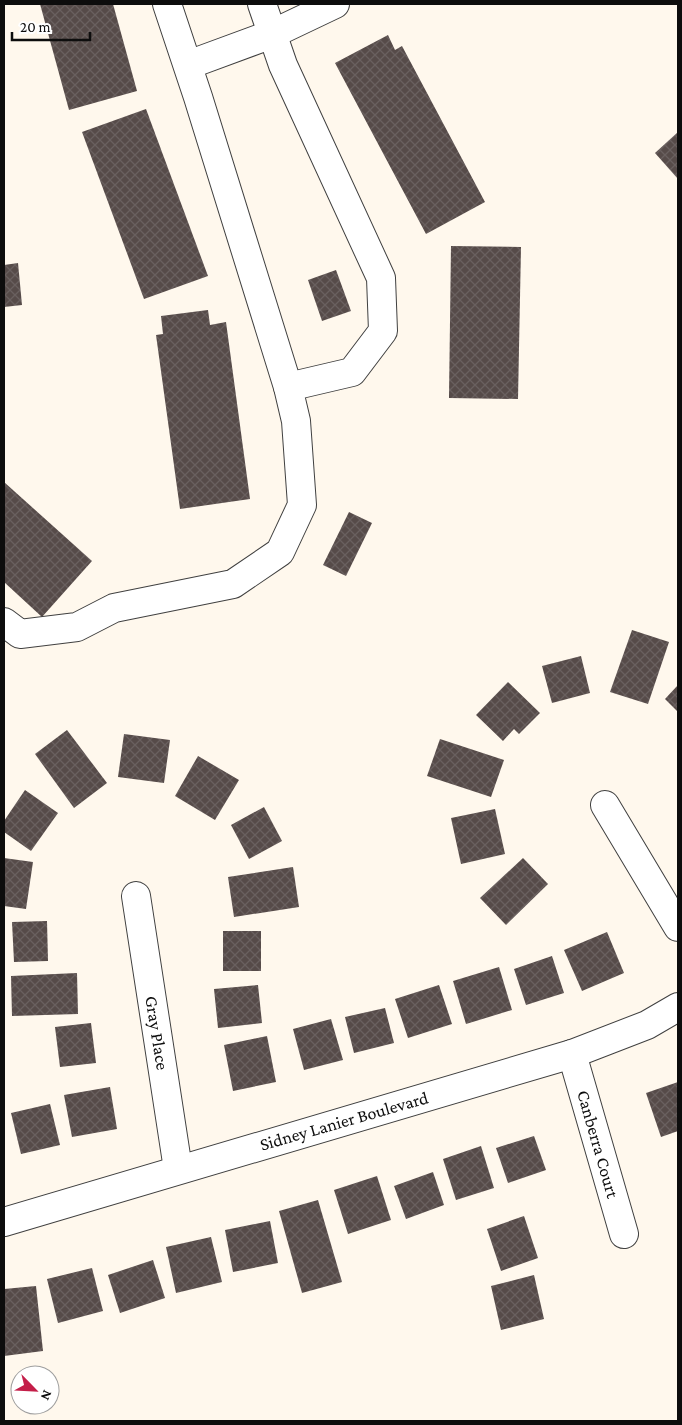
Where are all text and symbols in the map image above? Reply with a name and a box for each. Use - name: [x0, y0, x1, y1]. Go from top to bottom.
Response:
- scale bar: [12, 10, 90, 42]
- text: 20 m: [20, 19, 51, 35]
- street label: Gray Place: [141, 995, 173, 1072]
- street label: Sidney Lanier Boulevard: [258, 1087, 431, 1155]
- street label: Canberra Court: [573, 1088, 623, 1201]
- north arrow: [10, 1365, 60, 1415]
- text: N: [37, 1388, 56, 1403]

